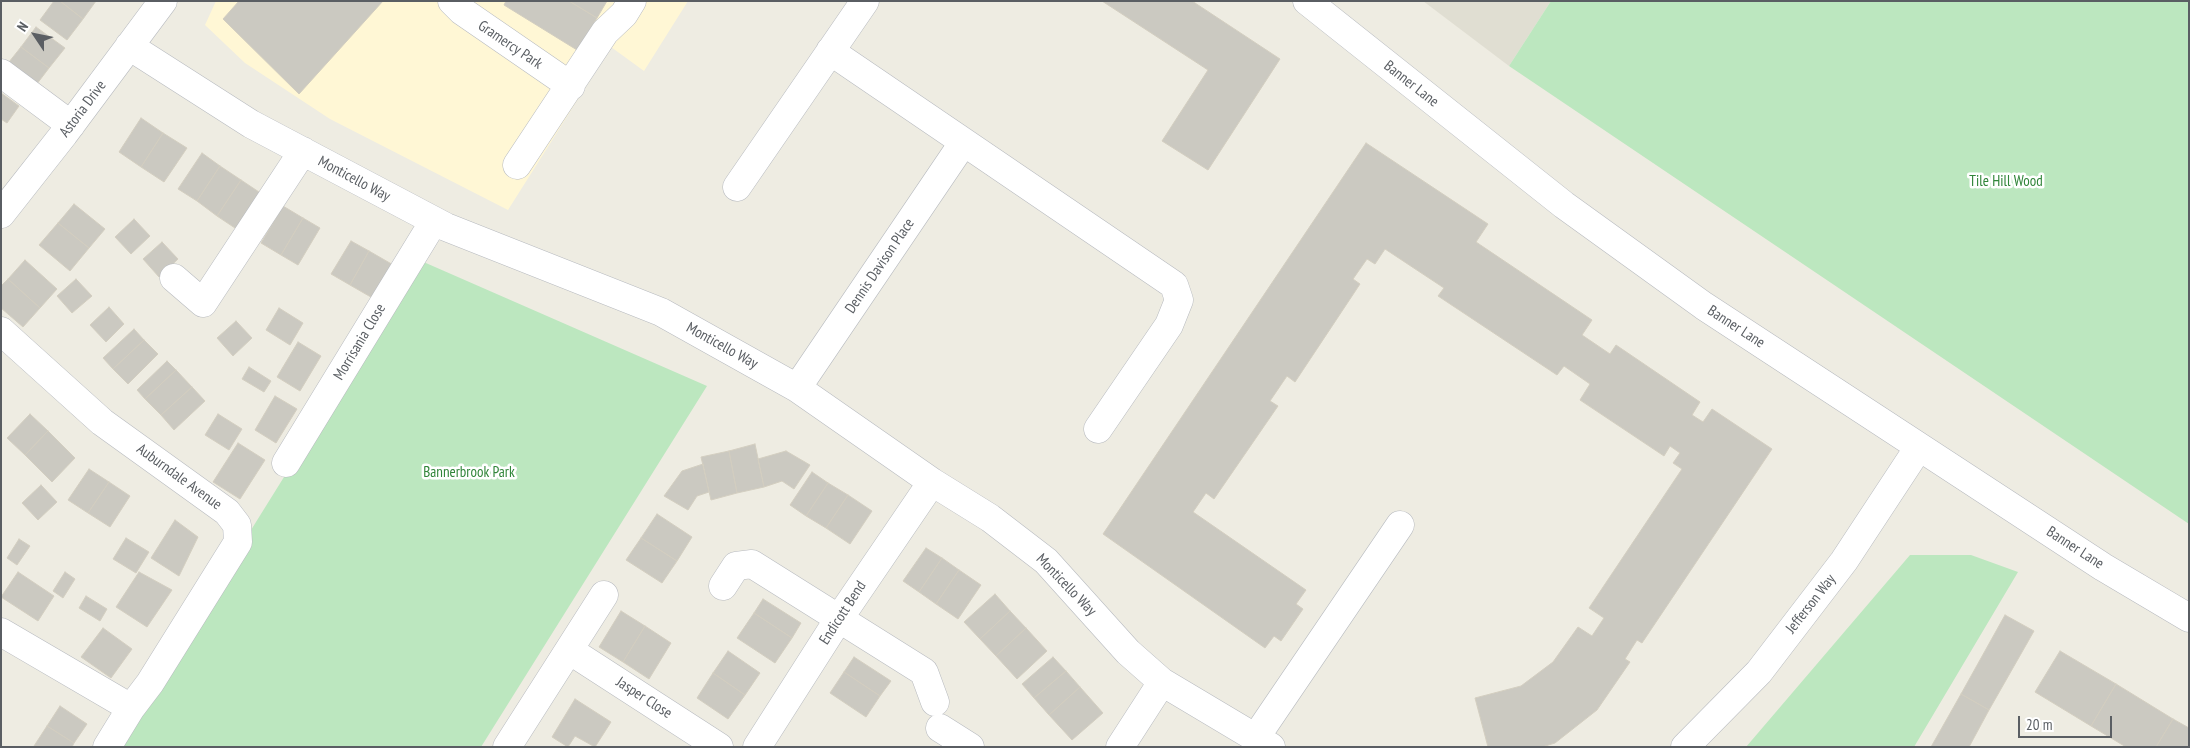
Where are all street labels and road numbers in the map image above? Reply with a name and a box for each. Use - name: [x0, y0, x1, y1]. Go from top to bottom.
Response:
- street label: Gramercy Park: [474, 17, 546, 73]
- street label: Banner Lane: [1380, 57, 1442, 111]
- street label: Astoria Drive: [56, 77, 110, 141]
- street label: Monticello Way: [315, 152, 393, 206]
- street label: Dennis Davison Place: [842, 215, 918, 317]
- street label: Morrisania Close: [330, 301, 390, 383]
- street label: Banner Lane: [1704, 302, 1768, 352]
- street label: Monticello Way: [683, 319, 761, 373]
- street label: Auburndale Avenue: [133, 440, 225, 514]
- street label: Banner Lane: [2043, 523, 2107, 573]
- street label: Monticello Way: [1032, 550, 1100, 620]
- street label: Jefferson Way: [1782, 571, 1840, 637]
- street label: Endicott Bend: [816, 578, 870, 648]
- street label: Jasper Close: [613, 673, 675, 723]

